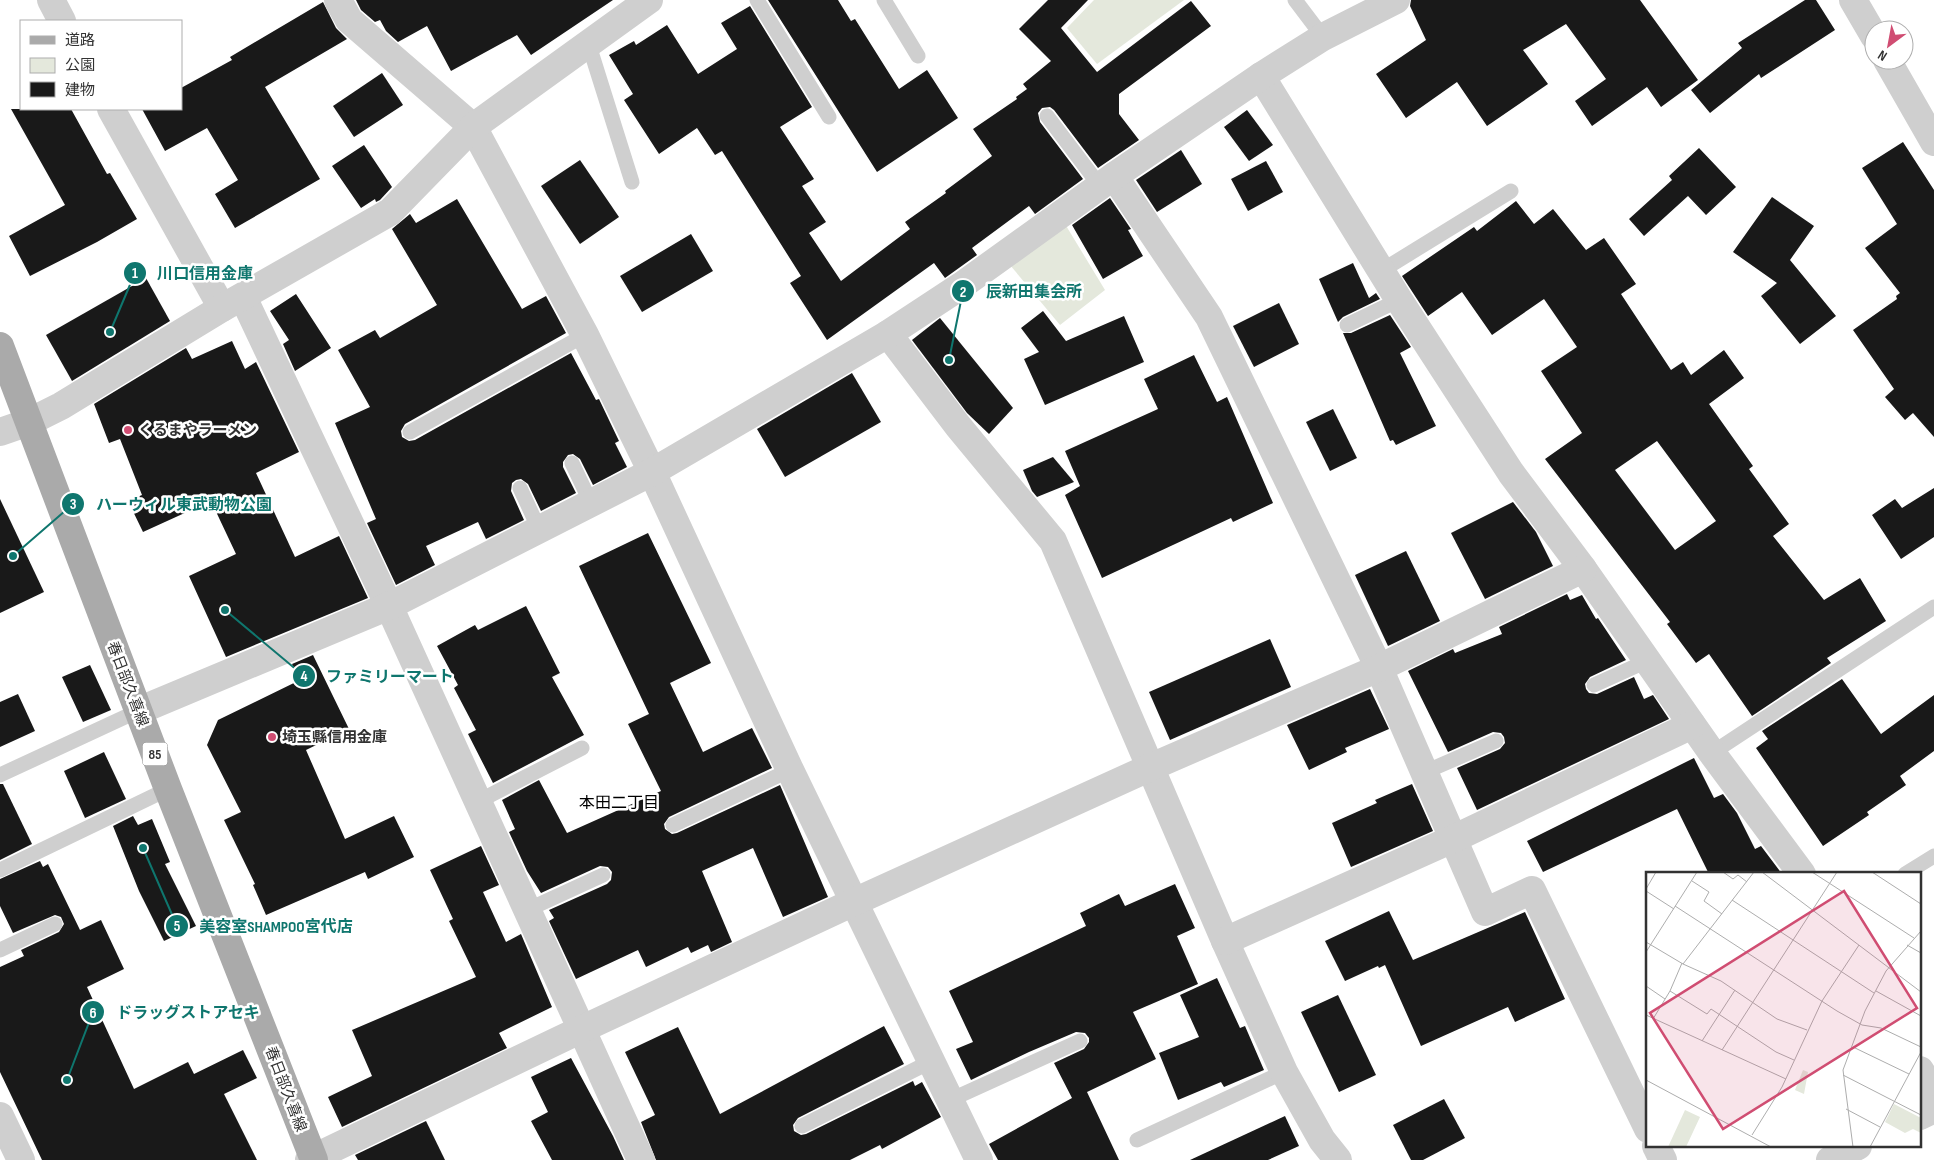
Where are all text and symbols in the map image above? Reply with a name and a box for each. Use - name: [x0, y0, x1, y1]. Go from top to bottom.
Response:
- legend: [20, 20, 182, 110]
- north arrow: [1864, 20, 1914, 70]
- text: 道路: [65, 31, 95, 50]
- text: N: [1875, 46, 1890, 65]
- text: 公園: [65, 56, 95, 75]
- text: 建物: [65, 81, 95, 100]
- callout: 川口信用金庫: [122, 258, 263, 289]
- text: 1: [132, 264, 138, 283]
- text: 川口信用金庫: [157, 265, 253, 284]
- callout: 辰新田集会所: [951, 276, 1092, 307]
- text: 2: [960, 283, 966, 302]
- text: 辰新田集会所: [986, 283, 1082, 302]
- place label: くるまやラーメン: [138, 421, 257, 440]
- marker: くるまやラーメン: [122, 424, 134, 436]
- callout: ハーウィル東武動物公園: [61, 488, 282, 519]
- text: 3: [70, 495, 77, 514]
- text: ハーウィル東武動物公園: [96, 496, 272, 515]
- street label: 春日部久喜線: [103, 639, 153, 730]
- callout: ファミリーマート: [291, 661, 464, 692]
- text: 4: [301, 667, 308, 686]
- text: ファミリーマート: [326, 668, 454, 687]
- place label: 埼玉縣信用金庫: [282, 728, 387, 747]
- marker: 埼玉縣信用金庫: [266, 731, 278, 743]
- road number: 85: [142, 742, 168, 766]
- district label: 本田二丁目: [579, 794, 659, 813]
- inset map: [1646, 872, 1922, 1148]
- callout: 美容室SHAMPOO宮代店: [164, 910, 362, 941]
- text: 5: [174, 917, 181, 936]
- text: 美容室SHAMPOO宮代店: [199, 917, 353, 937]
- callout: ドラッグストアセキ: [81, 997, 270, 1028]
- text: ドラッグストアセキ: [116, 1003, 260, 1023]
- text: 6: [89, 1004, 97, 1023]
- street label: 春日部久喜線: [261, 1044, 311, 1135]

